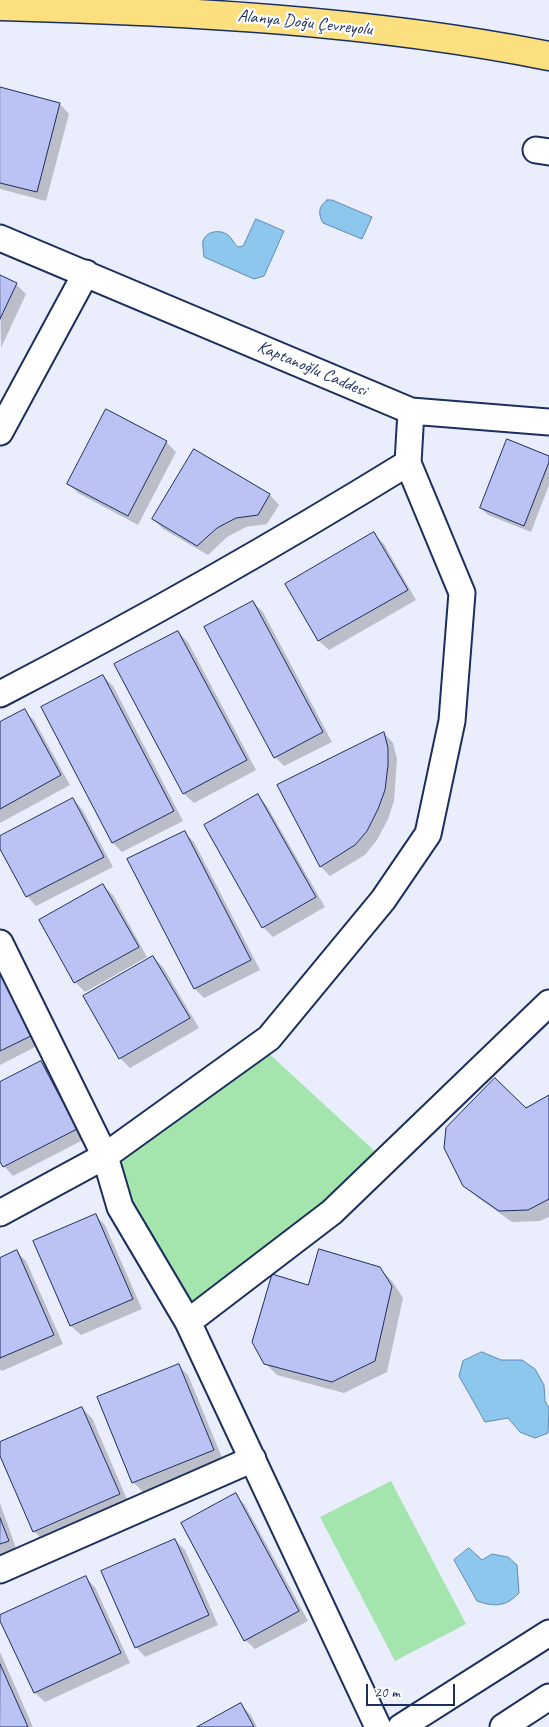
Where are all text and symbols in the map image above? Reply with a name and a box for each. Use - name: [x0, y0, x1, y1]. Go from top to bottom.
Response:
- street label: Alanya Doğu Çevreyolu: [237, 5, 373, 41]
- street label: Kaptanoğlu Caddesi: [254, 336, 370, 402]
- scale bar: [369, 1674, 458, 1706]
- text: 20 m: [374, 1683, 400, 1702]

